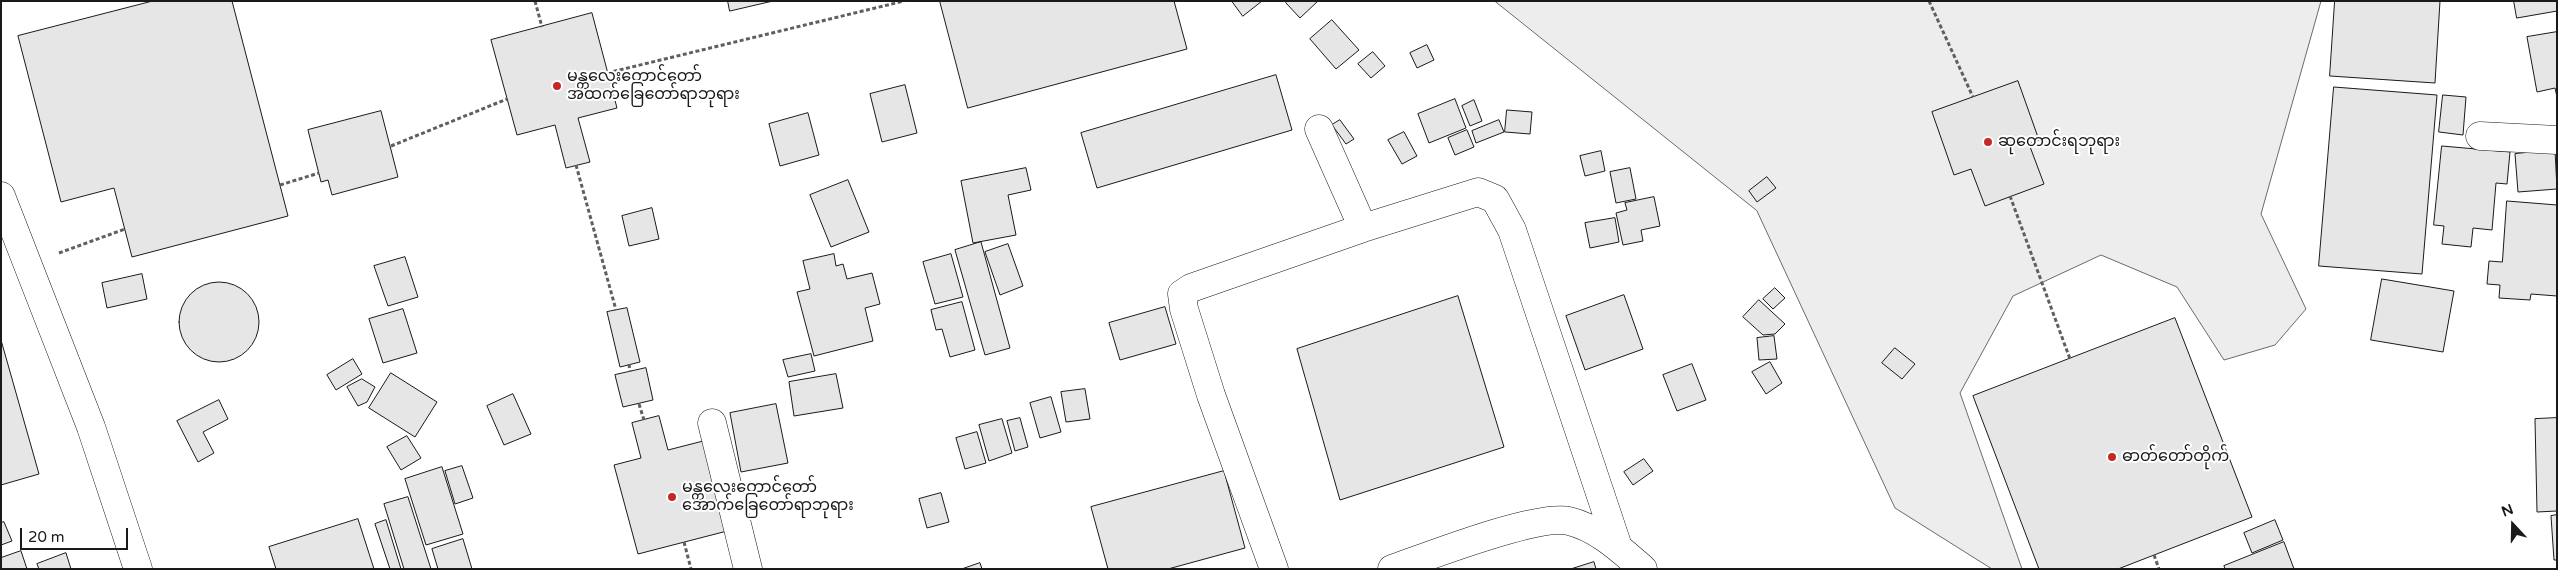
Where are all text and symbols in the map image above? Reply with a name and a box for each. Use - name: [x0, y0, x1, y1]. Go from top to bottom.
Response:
- place label: မန္တ‌လေးတောင်တော် အထက်ခြေတော်ရာဘုရား‌: [567, 67, 740, 105]
- marker: မန္တ‌လေးတောင်တော် အထက်ခြေတော်ရာဘုရား‌: [551, 80, 563, 92]
- place label: ဆုတောင်းရဘုရား: [1998, 132, 2120, 152]
- marker: ဆုတောင်းရဘုရား: [1982, 136, 1994, 148]
- place label: ဓာတ်တော်တိုက်: [2122, 447, 2229, 467]
- marker: ဓာတ်တော်တိုက်: [2106, 451, 2118, 463]
- place label: မန္တ‌လေးတောင်တော် အောက်ခြေတော်ရာဘုရား‌: [682, 478, 854, 516]
- marker: မန္တ‌လေးတောင်တော် အောက်ခြေတော်ရာဘုရား‌: [666, 491, 678, 503]
- north arrow: [2488, 500, 2538, 550]
- text: N: [2499, 501, 2516, 520]
- scale bar: [22, 518, 130, 550]
- text: 20 m: [28, 528, 65, 546]

